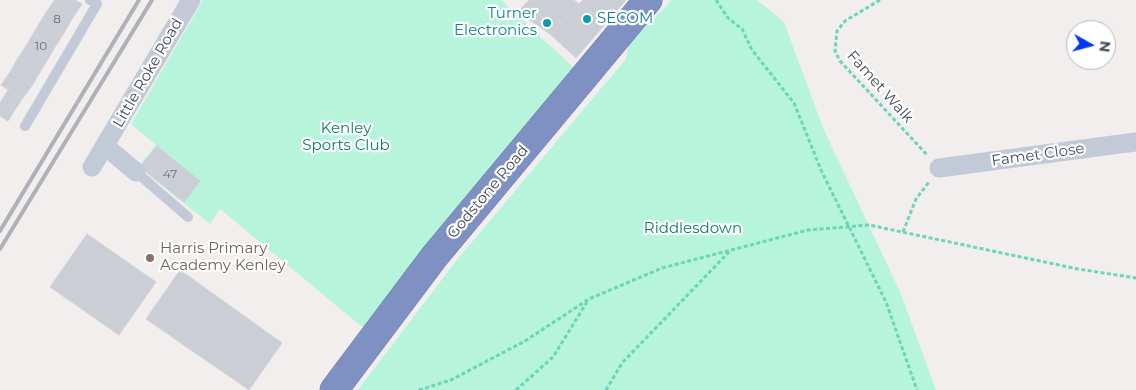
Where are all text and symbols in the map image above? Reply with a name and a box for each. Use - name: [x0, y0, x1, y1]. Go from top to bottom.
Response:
- place label: Turner Electronics: [454, 5, 537, 40]
- place label: SECOM: [597, 10, 653, 28]
- house number: 8: [53, 12, 61, 26]
- marker: SECOM: [581, 13, 593, 25]
- street label: Little Roke Road: [109, 15, 187, 131]
- marker: Turner Electronics: [541, 17, 553, 29]
- north arrow: [1066, 20, 1116, 70]
- house number: 10: [35, 39, 47, 53]
- text: N: [1095, 40, 1115, 53]
- street label: Famet Walk: [843, 47, 917, 127]
- park label: Kenley Sports Club: [302, 120, 390, 155]
- street label: Famet Close: [990, 140, 1086, 170]
- street label: Godstone Road: [444, 142, 532, 242]
- house number: 47: [163, 167, 177, 181]
- park label: Riddlesdown: [644, 220, 742, 238]
- place label: Harris Primary Academy Kenley: [160, 240, 286, 275]
- marker: Harris Primary Academy Kenley: [144, 252, 156, 264]

